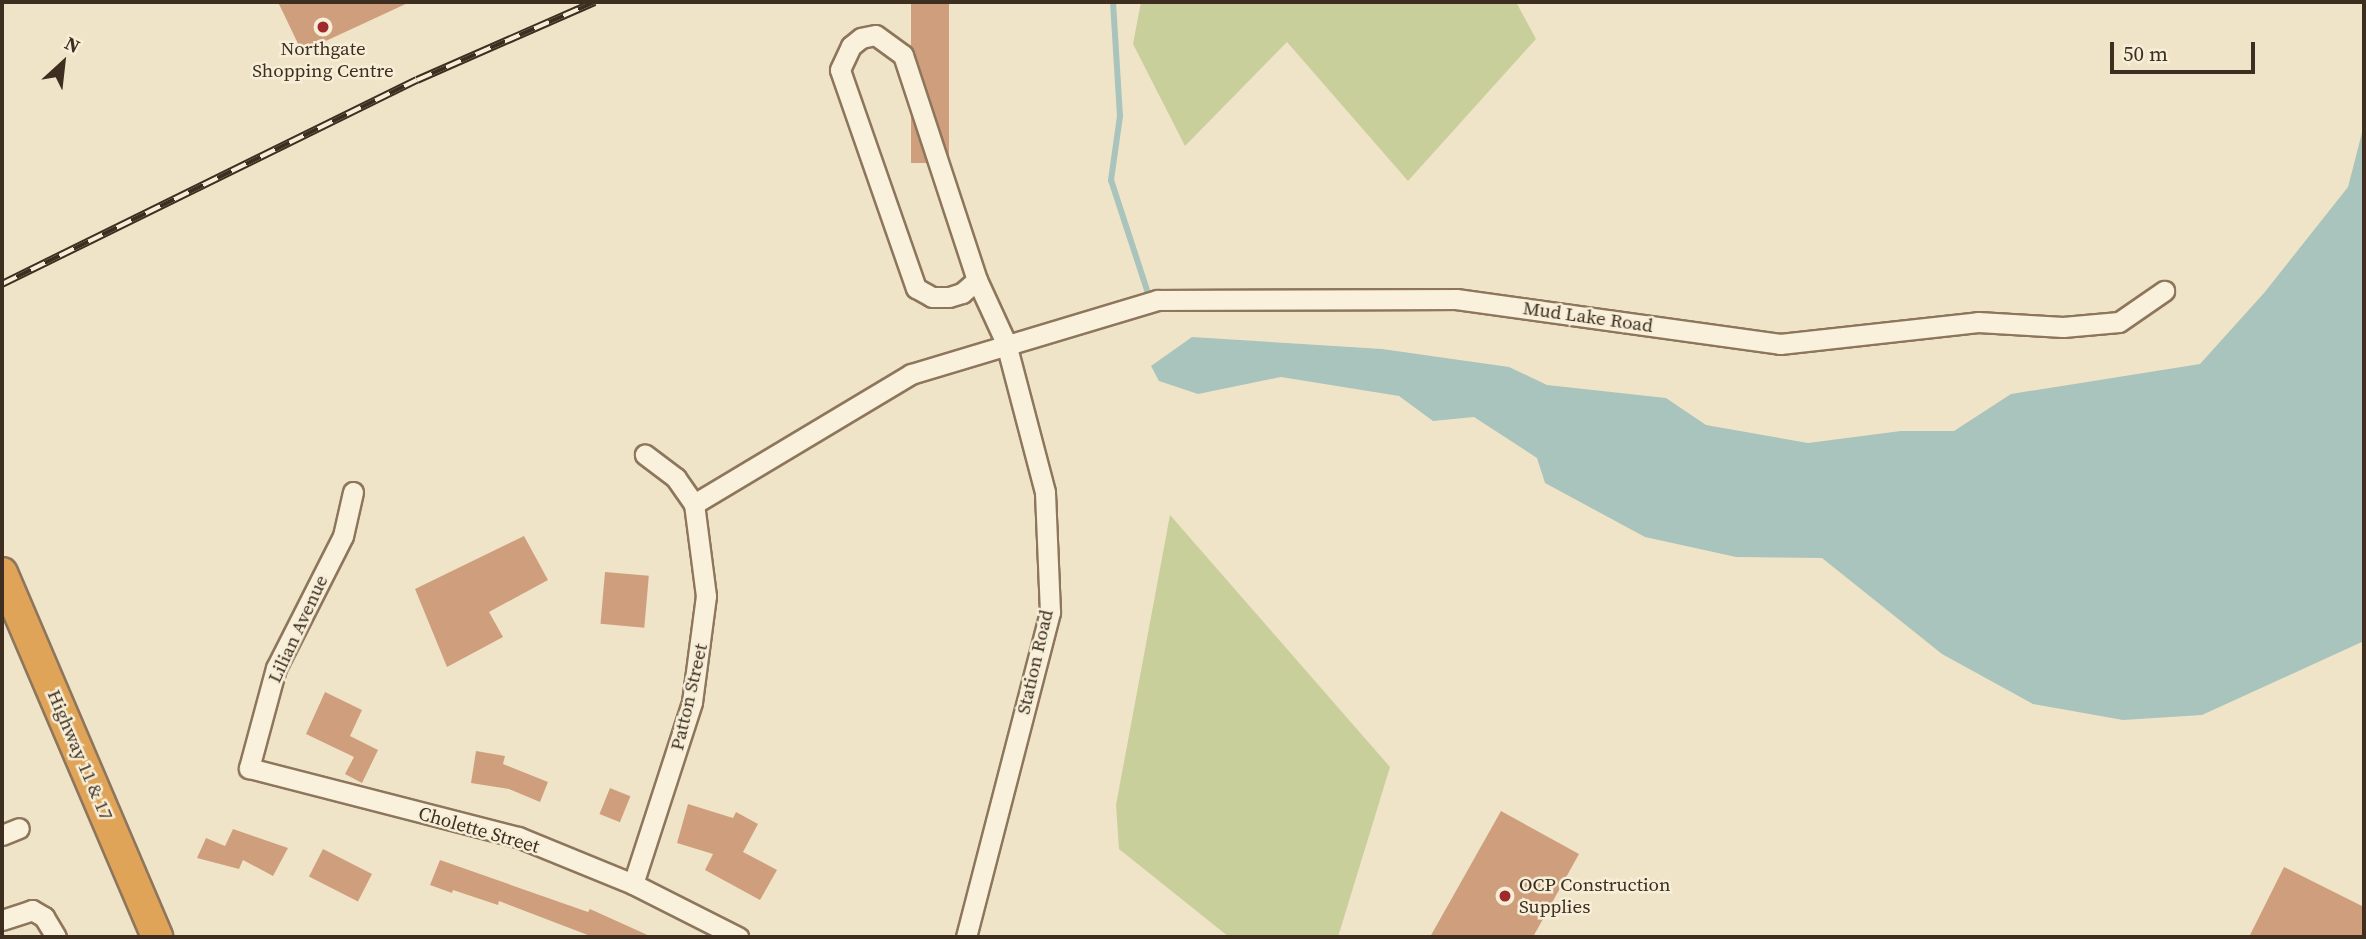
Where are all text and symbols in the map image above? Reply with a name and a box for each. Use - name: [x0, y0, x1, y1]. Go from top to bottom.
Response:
- marker: Northgate Shopping Centre: [315, 19, 331, 35]
- north arrow: [28, 28, 98, 98]
- scale bar: [2114, 28, 2259, 72]
- text: N: [60, 30, 85, 59]
- place label: Northgate Shopping Centre: [252, 38, 394, 82]
- text: 50 m: [2123, 39, 2168, 68]
- street label: Mud Lake Road: [1522, 297, 1654, 337]
- street label: Lilian Avenue: [263, 572, 333, 686]
- street label: Station Road: [1012, 607, 1058, 717]
- street label: Patton Street: [666, 641, 712, 753]
- street label: Highway 11 & 17: [42, 686, 118, 824]
- street label: Cholette Street: [416, 802, 542, 858]
- place label: OCP Construction Supplies: [1519, 874, 1671, 918]
- marker: OCP Construction Supplies: [1497, 888, 1513, 904]

